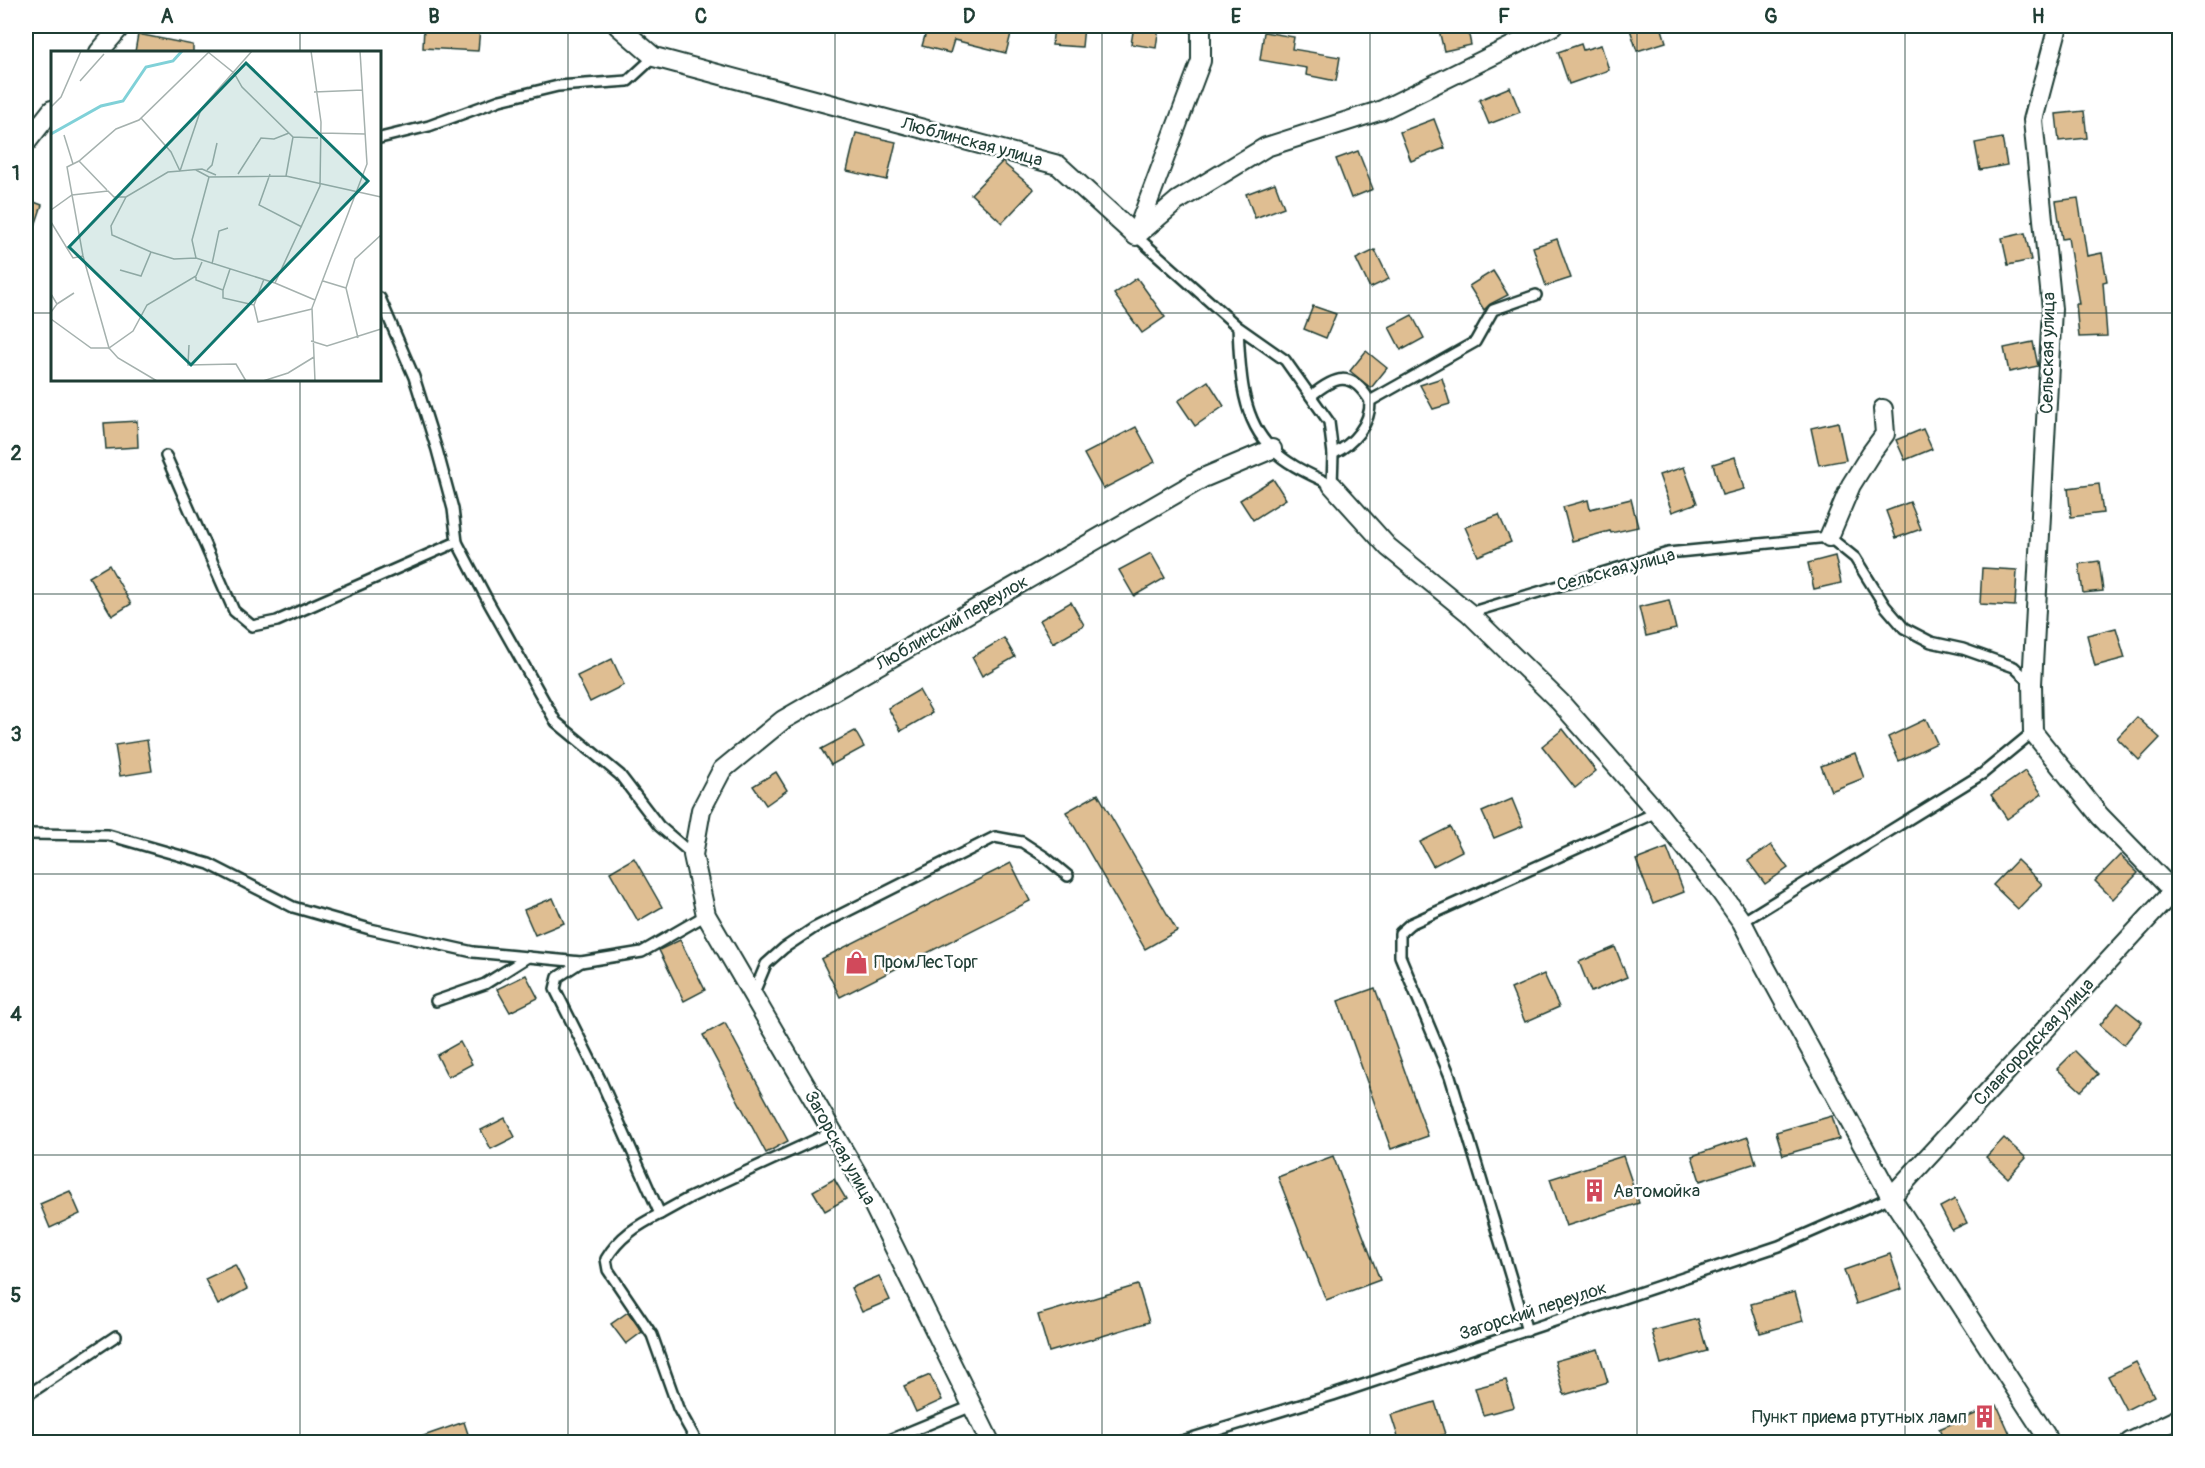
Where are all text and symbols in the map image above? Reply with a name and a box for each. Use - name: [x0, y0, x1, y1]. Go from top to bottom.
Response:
- text: A: [161, 4, 174, 29]
- text: B: [428, 4, 440, 29]
- text: C: [695, 4, 707, 29]
- text: D: [963, 4, 976, 29]
- text: E: [1231, 4, 1242, 29]
- text: F: [1498, 4, 1510, 29]
- text: G: [1764, 4, 1778, 29]
- text: H: [2032, 4, 2045, 29]
- inset map: [51, 51, 381, 381]
- street label: Люблинская улица: [898, 112, 1045, 172]
- text: 1: [12, 161, 20, 186]
- street label: Сельская улица: [2035, 292, 2061, 414]
- text: 2: [10, 441, 22, 466]
- street label: Сельская улица: [1554, 543, 1678, 597]
- street label: Люблинский переулок: [871, 570, 1032, 676]
- text: 3: [10, 722, 22, 747]
- shop icon: ПромЛесТорг: [843, 949, 869, 975]
- place label: ПромЛесТорг: [874, 951, 978, 974]
- street label: Славгородская улица: [1969, 973, 2099, 1111]
- text: 4: [10, 1002, 22, 1027]
- street label: Загорская улица: [799, 1087, 881, 1209]
- building icon: Автомойка: [1582, 1178, 1608, 1204]
- place label: Автомойка: [1613, 1180, 1700, 1203]
- street label: Загорский переулок: [1456, 1276, 1610, 1346]
- text: 5: [11, 1283, 22, 1308]
- building icon: Пункт приема ртутных ламп: [1972, 1404, 1998, 1430]
- place label: Пункт приема ртутных ламп: [1752, 1406, 1967, 1429]

